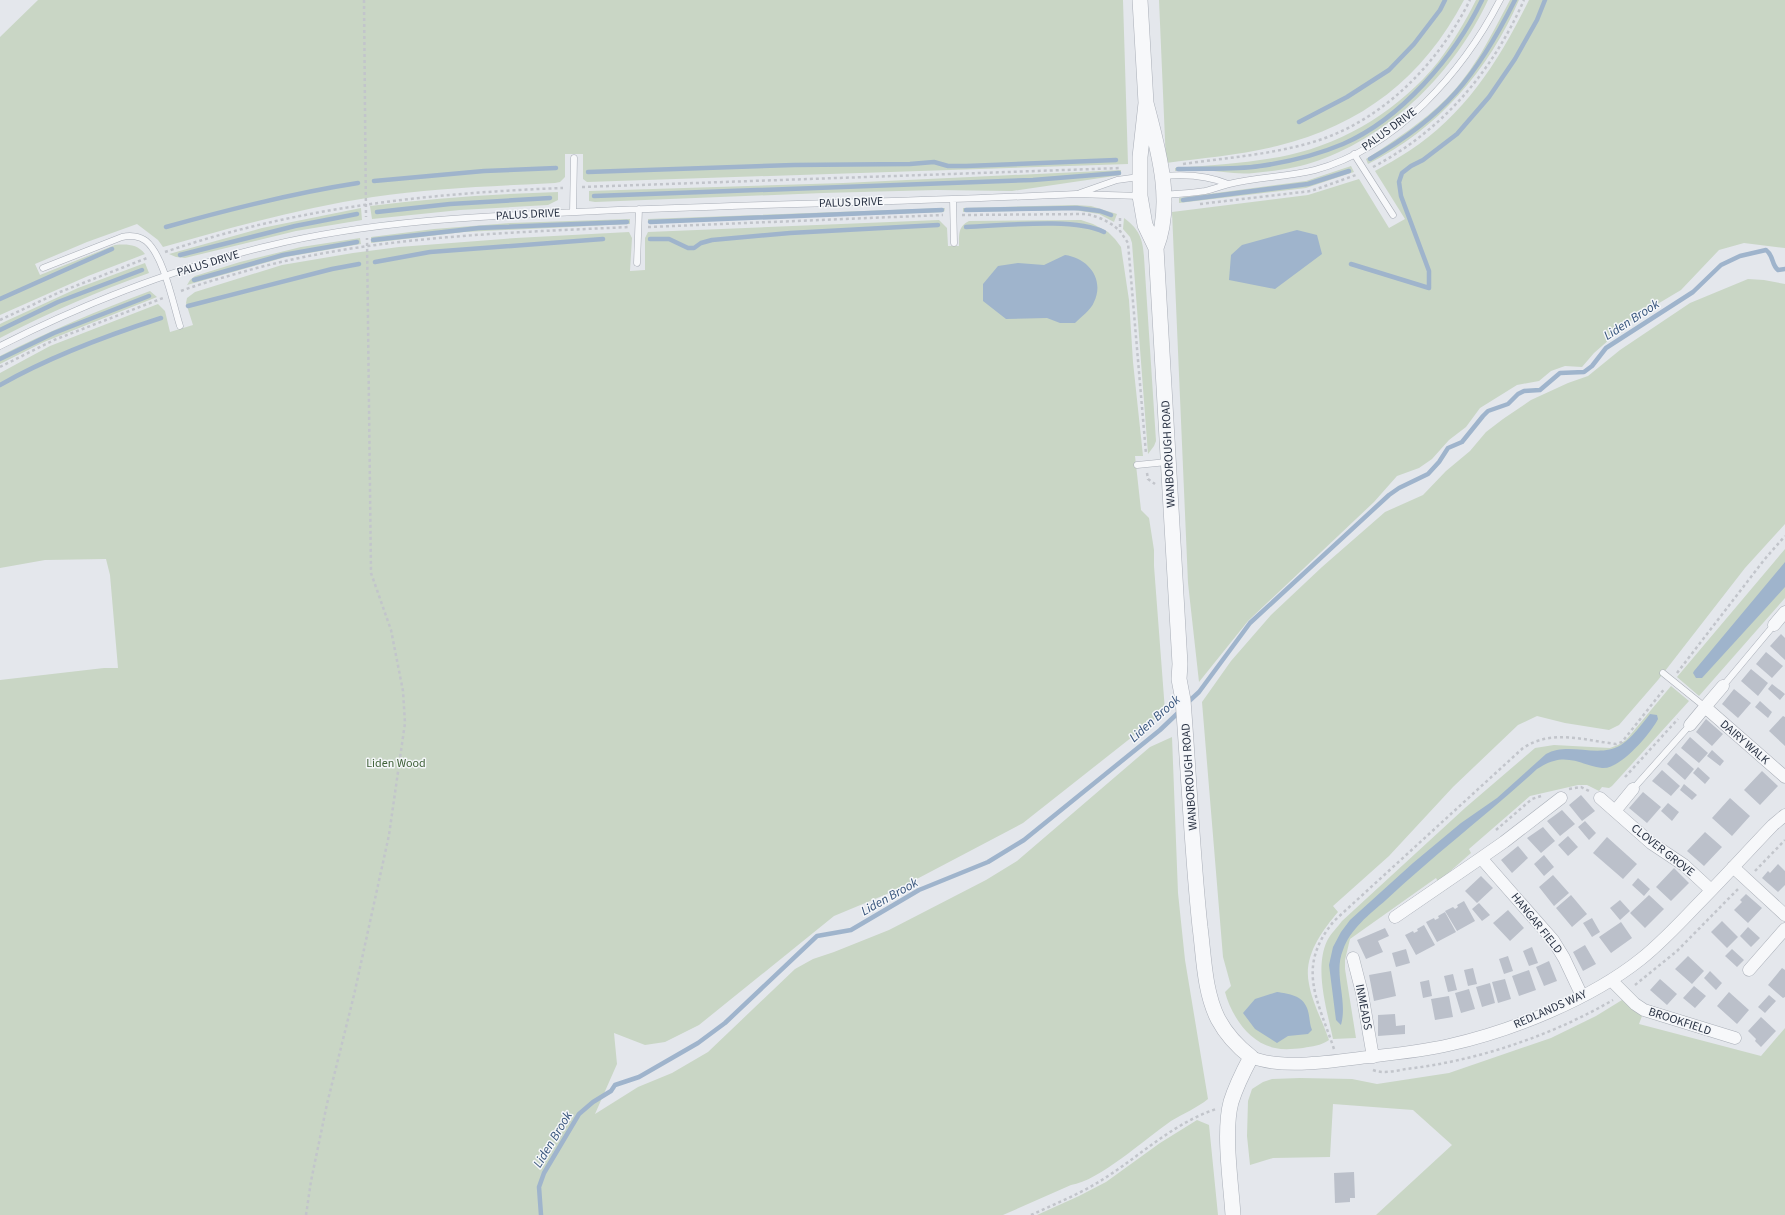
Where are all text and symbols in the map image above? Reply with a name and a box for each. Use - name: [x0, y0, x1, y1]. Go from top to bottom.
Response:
- street label: PALUS DRIVE: [1358, 104, 1420, 155]
- street label: PALUS DRIVE: [818, 193, 884, 212]
- street label: PALUS DRIVE: [495, 204, 561, 225]
- street label: PALUS DRIVE: [175, 246, 241, 281]
- water label: Liden Brook: [1600, 295, 1664, 345]
- street label: WANBOROUGH ROAD: [1157, 400, 1180, 508]
- water label: Liden Brook: [1125, 690, 1185, 747]
- street label: DAIRY WALK: [1716, 716, 1773, 769]
- street label: WANBOROUGH ROAD: [1177, 723, 1202, 831]
- park label: Liden Wood: [366, 755, 426, 772]
- street label: CLOVER GROVE: [1627, 820, 1698, 881]
- water label: Liden Brook: [858, 873, 922, 920]
- street label: HANGAR FIELD: [1507, 889, 1566, 957]
- street label: INMEADS: [1351, 983, 1376, 1031]
- street label: REDLANDS WAY: [1511, 986, 1590, 1033]
- street label: BROOKFIELD: [1646, 1003, 1714, 1040]
- water label: Liden Brook: [529, 1107, 577, 1171]

